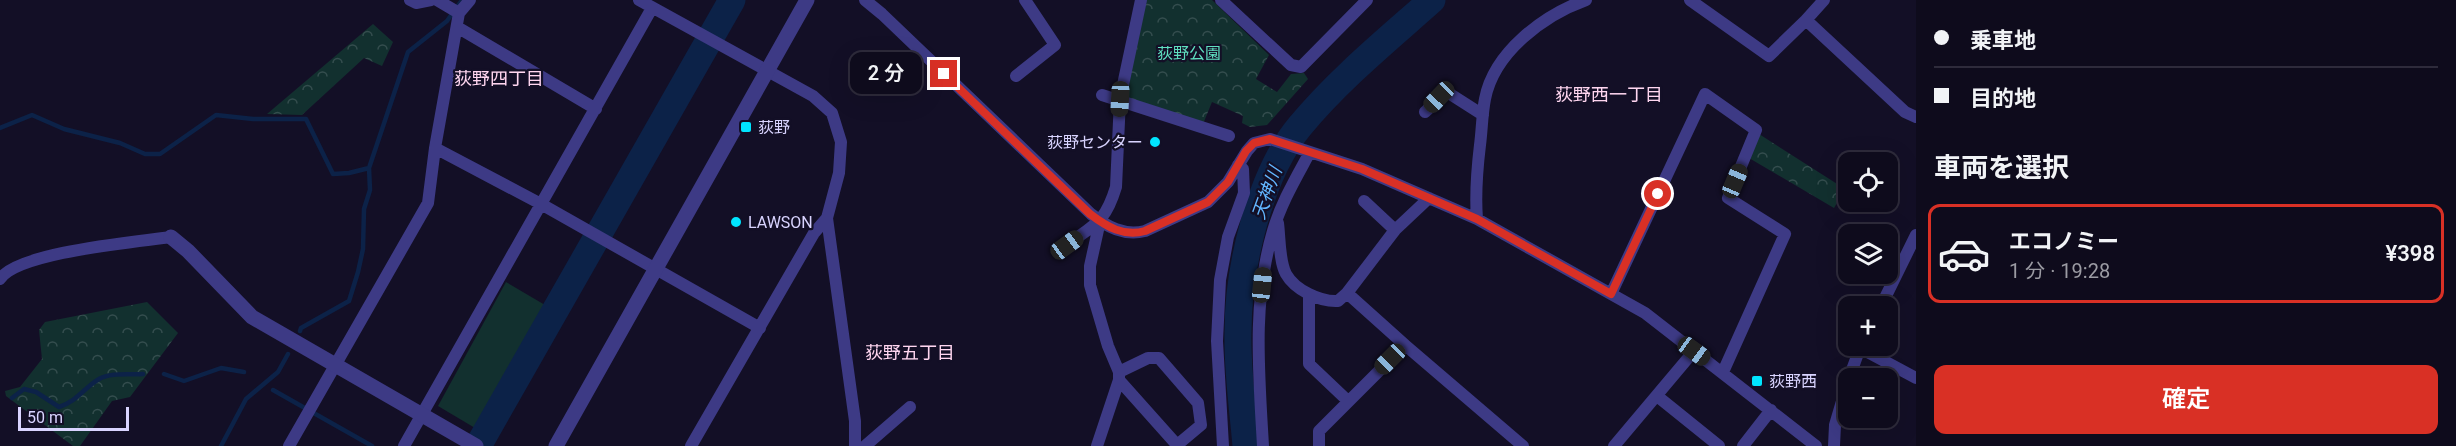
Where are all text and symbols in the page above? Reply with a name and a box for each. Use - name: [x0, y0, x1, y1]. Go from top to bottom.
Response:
- text: 乗車地: [1970, 28, 2036, 53]
- park label: 荻野公園: [1157, 44, 1221, 63]
- callout: 2 分: [851, 53, 923, 95]
- route end: [930, 60, 957, 87]
- text: 2 分: [868, 61, 904, 85]
- district label: 荻野四丁目: [454, 68, 544, 89]
- car: [1420, 78, 1458, 116]
- car: [1110, 81, 1130, 117]
- district label: 荻野西一丁目: [1555, 84, 1663, 105]
- text: 目的地: [1970, 86, 2036, 111]
- place label: 荻野: [758, 118, 790, 137]
- marker: 荻野: [739, 120, 753, 134]
- place label: 荻野センター: [1047, 133, 1143, 152]
- marker: 荻野センター: [1148, 135, 1162, 149]
- map controls: [1838, 152, 1898, 428]
- button: locate: [1838, 152, 1898, 212]
- text: 車両を選択: [1934, 152, 2069, 184]
- car: [1720, 161, 1750, 201]
- water label: 天神川: [1247, 162, 1286, 222]
- route start: [1644, 180, 1671, 207]
- place label: LAWSON: [748, 213, 813, 232]
- marker: LAWSON: [729, 215, 743, 229]
- button: layers: [1838, 224, 1898, 284]
- car: [1047, 227, 1087, 263]
- icon: car: [1937, 227, 1991, 281]
- text: エコノミー: [2009, 229, 2119, 254]
- text: ¥398: [2386, 241, 2435, 266]
- text: 1 分 · 19:28: [2009, 259, 2110, 283]
- car: [1251, 266, 1273, 304]
- button: +: [1838, 296, 1898, 356]
- car: [1674, 333, 1714, 369]
- car: [1371, 340, 1409, 378]
- district label: 荻野五丁目: [865, 342, 955, 363]
- button: 確定: [1934, 365, 2438, 434]
- button: −: [1838, 368, 1898, 428]
- place label: 荻野西: [1769, 372, 1817, 391]
- marker: 荻野西: [1750, 374, 1764, 388]
- scale bar: [18, 404, 129, 432]
- text: 50 m: [27, 408, 63, 427]

